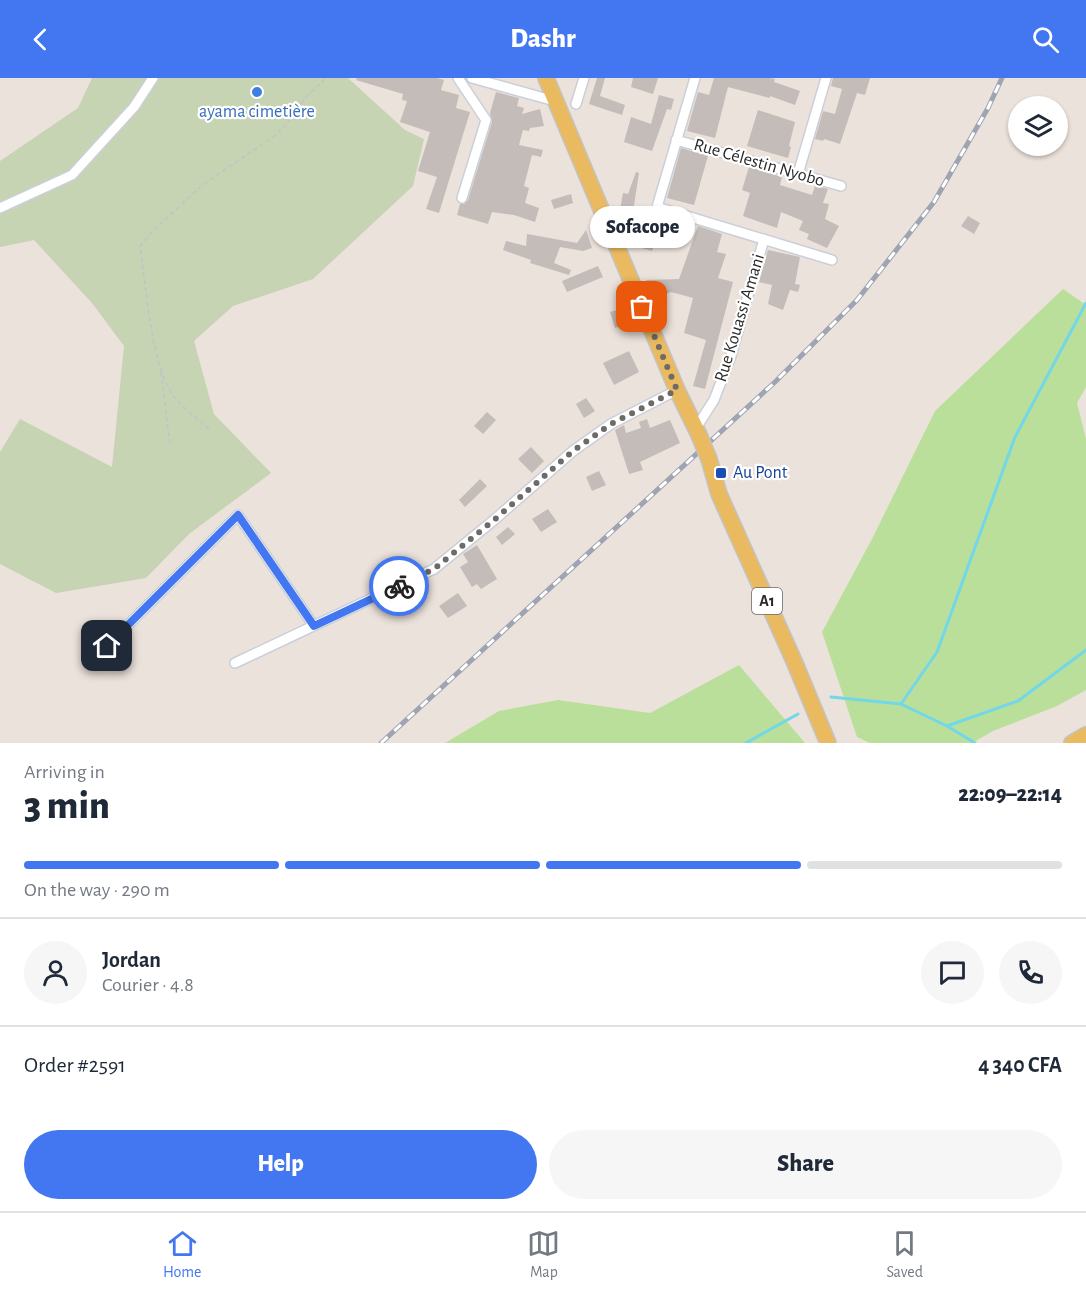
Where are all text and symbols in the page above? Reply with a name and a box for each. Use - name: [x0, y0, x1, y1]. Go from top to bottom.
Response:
- icon: back: [24, 23, 57, 56]
- icon: search: [1029, 23, 1062, 56]
- text: Dashr: [510, 25, 576, 52]
- marker: ayama cimetière: [250, 85, 264, 99]
- map controls: [1008, 96, 1068, 156]
- button: layers: [1008, 96, 1068, 156]
- place label: ayama cimetière: [199, 103, 315, 121]
- street label: Rue Célestin Nyobo: [692, 136, 827, 190]
- callout: Sofacope: [590, 205, 694, 247]
- text: Sofacope: [606, 217, 679, 237]
- street label: Rue Kouassi Amani: [712, 252, 768, 384]
- pin: [616, 281, 667, 332]
- icon: bag: [625, 290, 658, 323]
- place label: Au Pont: [733, 464, 788, 482]
- marker: Au Pont: [714, 466, 728, 480]
- courier: [369, 556, 429, 616]
- icon: bike: [383, 570, 416, 603]
- road number: A1: [752, 588, 782, 614]
- pin: [81, 620, 132, 671]
- icon: home: [90, 629, 123, 662]
- text: Arriving in: [24, 762, 105, 782]
- text: 22:09–22:14: [958, 783, 1062, 805]
- text: 3 min: [24, 787, 110, 826]
- text: On the way · 290 m: [24, 880, 170, 900]
- button: person: [24, 941, 87, 1004]
- button: chat: [921, 941, 984, 1004]
- button: phone: [999, 941, 1062, 1004]
- text: Jordan: [102, 949, 161, 971]
- text: Courier · 4.8: [102, 975, 194, 995]
- text: Order #2591: [24, 1054, 126, 1076]
- text: 4 340 CFA: [978, 1054, 1062, 1076]
- button: Help: [24, 1130, 537, 1199]
- button: Share: [549, 1130, 1062, 1199]
- tab: Home: [163, 1227, 201, 1282]
- tab: Map: [527, 1227, 560, 1282]
- tab: Saved: [886, 1227, 923, 1282]

